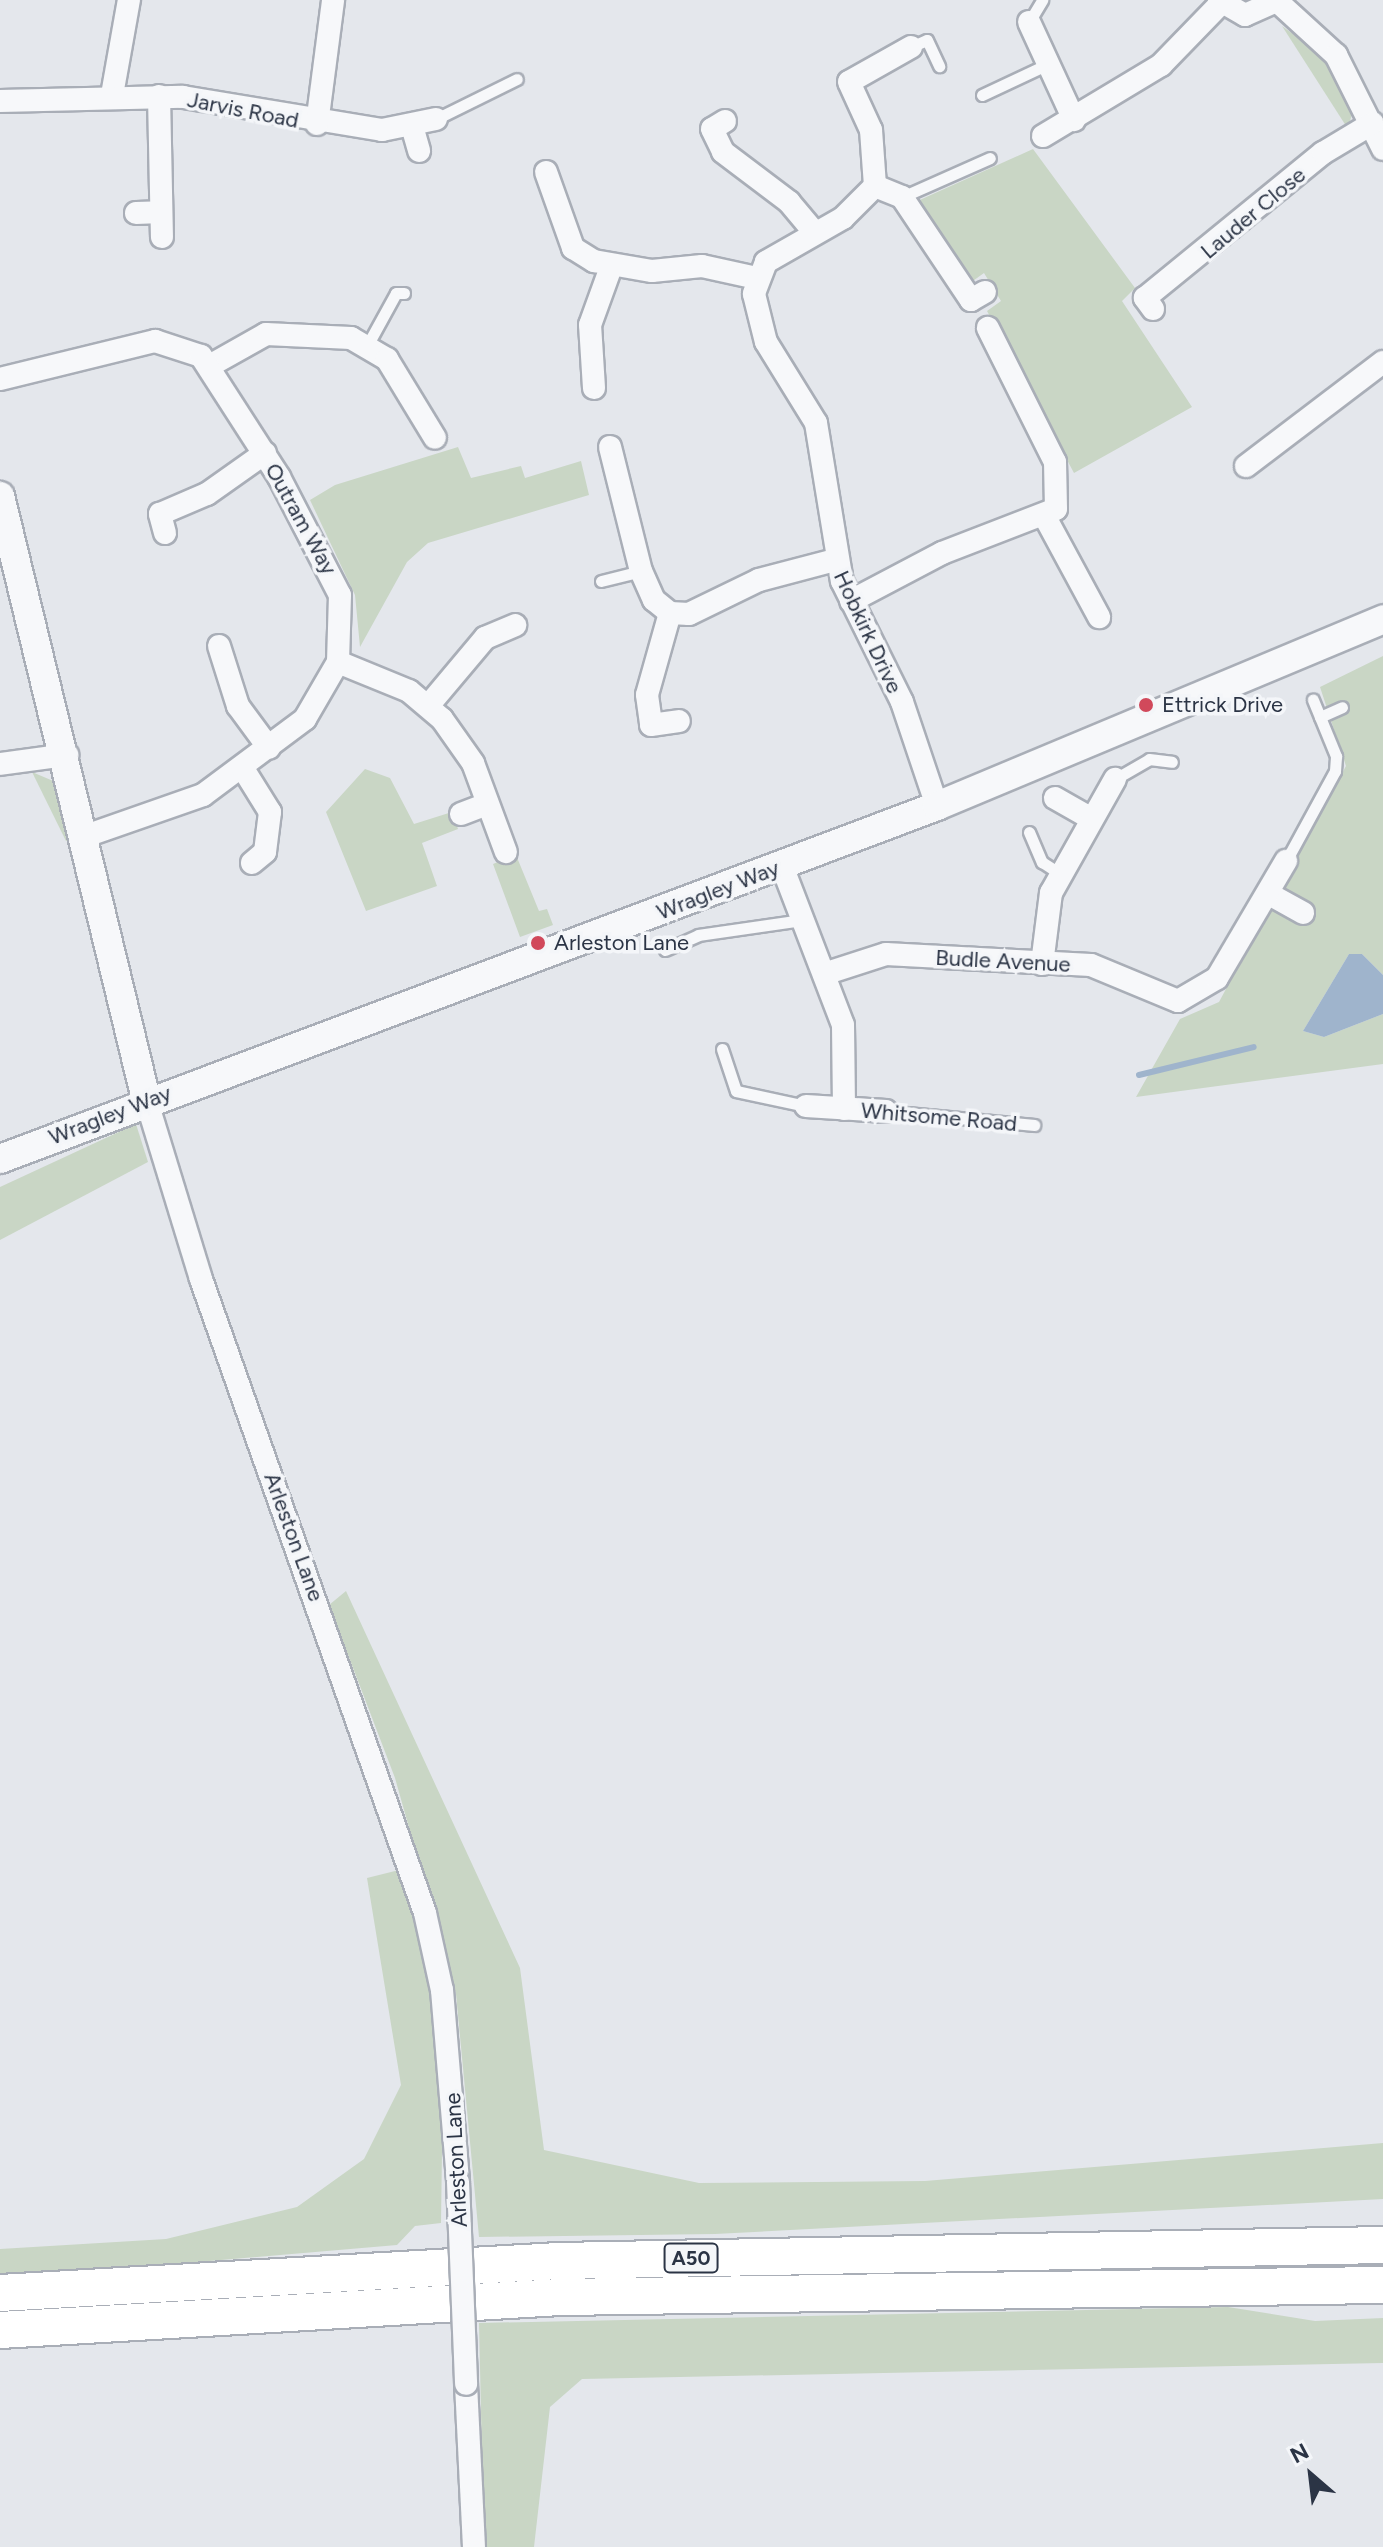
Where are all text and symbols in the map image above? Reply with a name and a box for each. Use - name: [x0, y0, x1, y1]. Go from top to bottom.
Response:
- street label: Jarvis Road: [185, 86, 301, 134]
- street label: Lauder Close: [1195, 162, 1311, 264]
- street label: Outram Way: [260, 459, 342, 579]
- street label: Hobkirk Drive: [828, 566, 908, 698]
- place label: Ettrick Drive: [1162, 692, 1283, 718]
- marker: Ettrick Drive: [1137, 696, 1155, 714]
- street label: Wragley Way: [653, 855, 783, 925]
- place label: Arleston Lane: [554, 930, 689, 956]
- marker: Arleston Lane: [529, 934, 547, 952]
- street label: Budle Avenue: [935, 944, 1071, 978]
- street label: Wragley Way: [45, 1080, 175, 1150]
- street label: Whitsome Road: [860, 1097, 1018, 1137]
- street label: Arleston Lane: [258, 1469, 330, 1605]
- street label: Arleston Lane: [439, 2092, 473, 2228]
- road number: A50: [663, 2242, 719, 2274]
- north arrow: [1271, 2435, 1351, 2515]
- text: N: [1286, 2437, 1313, 2469]

